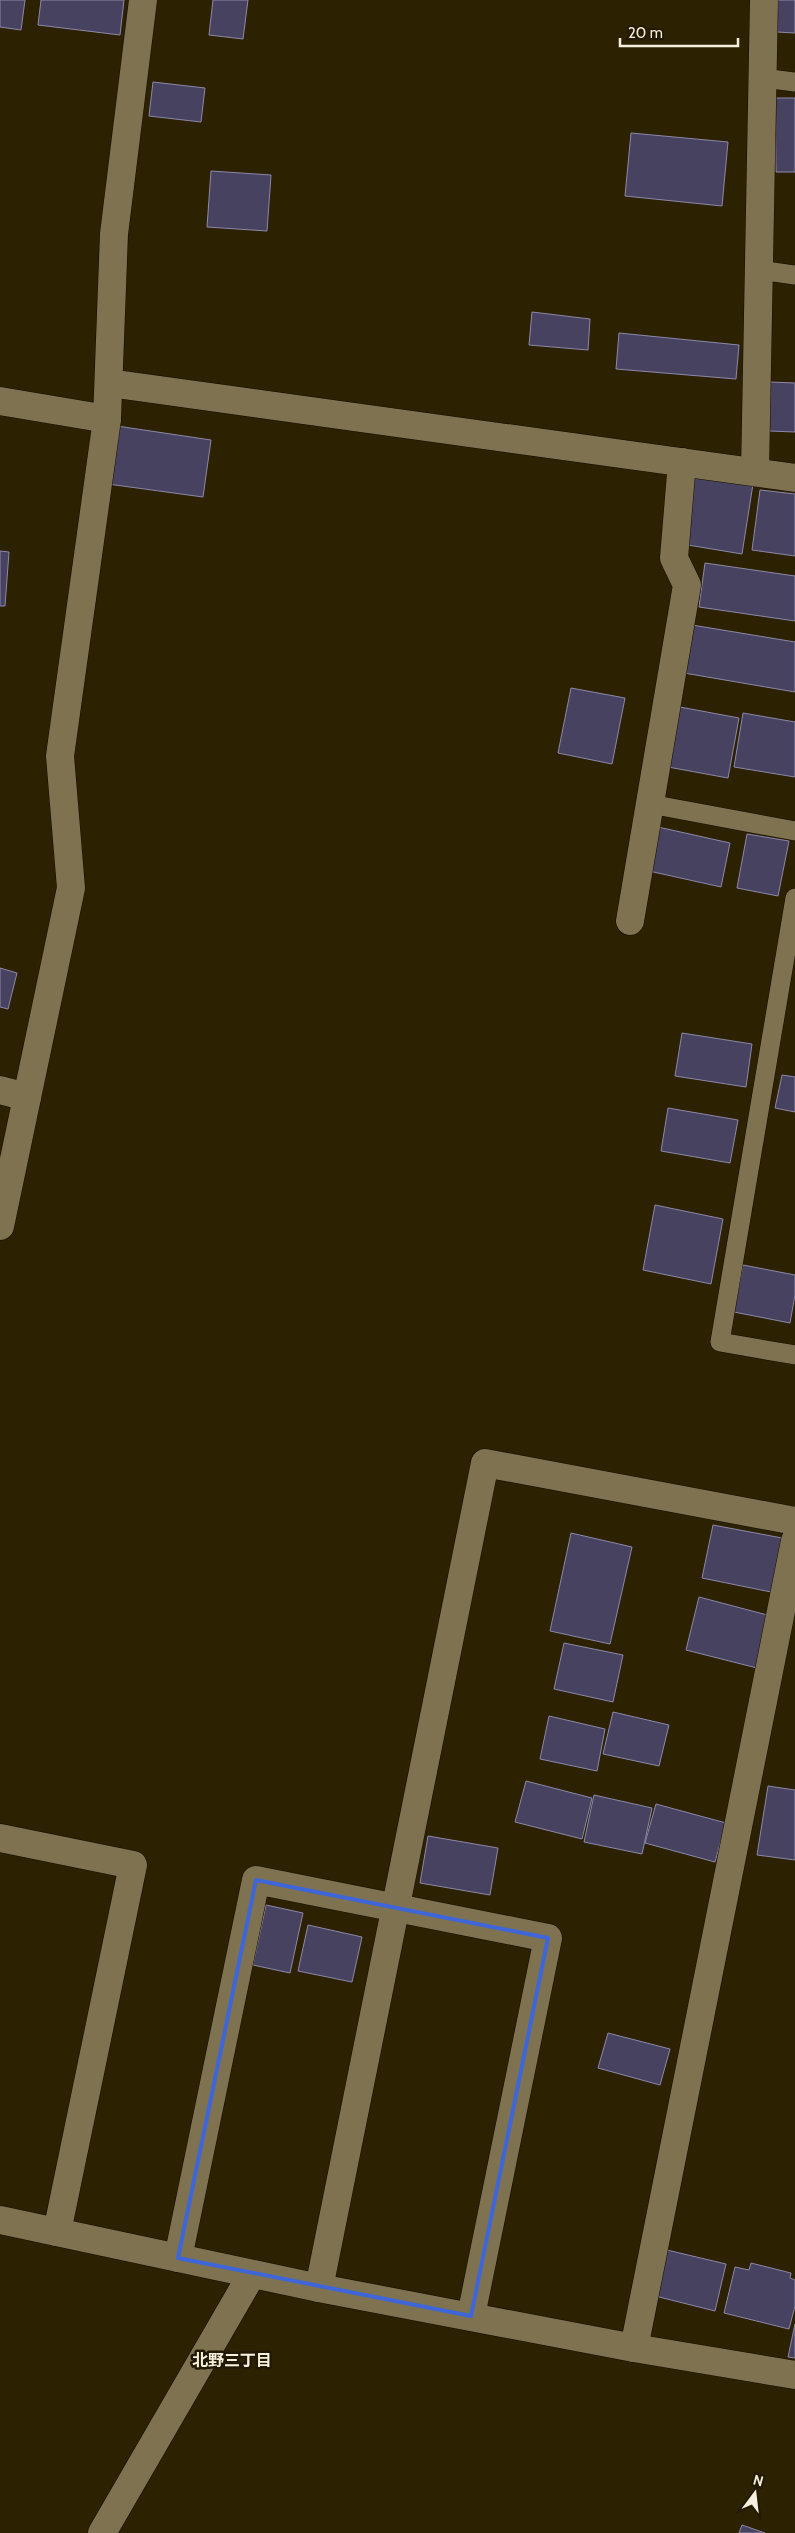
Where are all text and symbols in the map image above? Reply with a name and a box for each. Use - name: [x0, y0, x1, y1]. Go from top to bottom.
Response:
- scale bar: [620, 15, 738, 47]
- text: 20 m: [628, 24, 663, 42]
- district label: 北野三丁目: [192, 2351, 272, 2370]
- north arrow: [730, 2468, 780, 2518]
- text: N: [751, 2470, 765, 2490]

